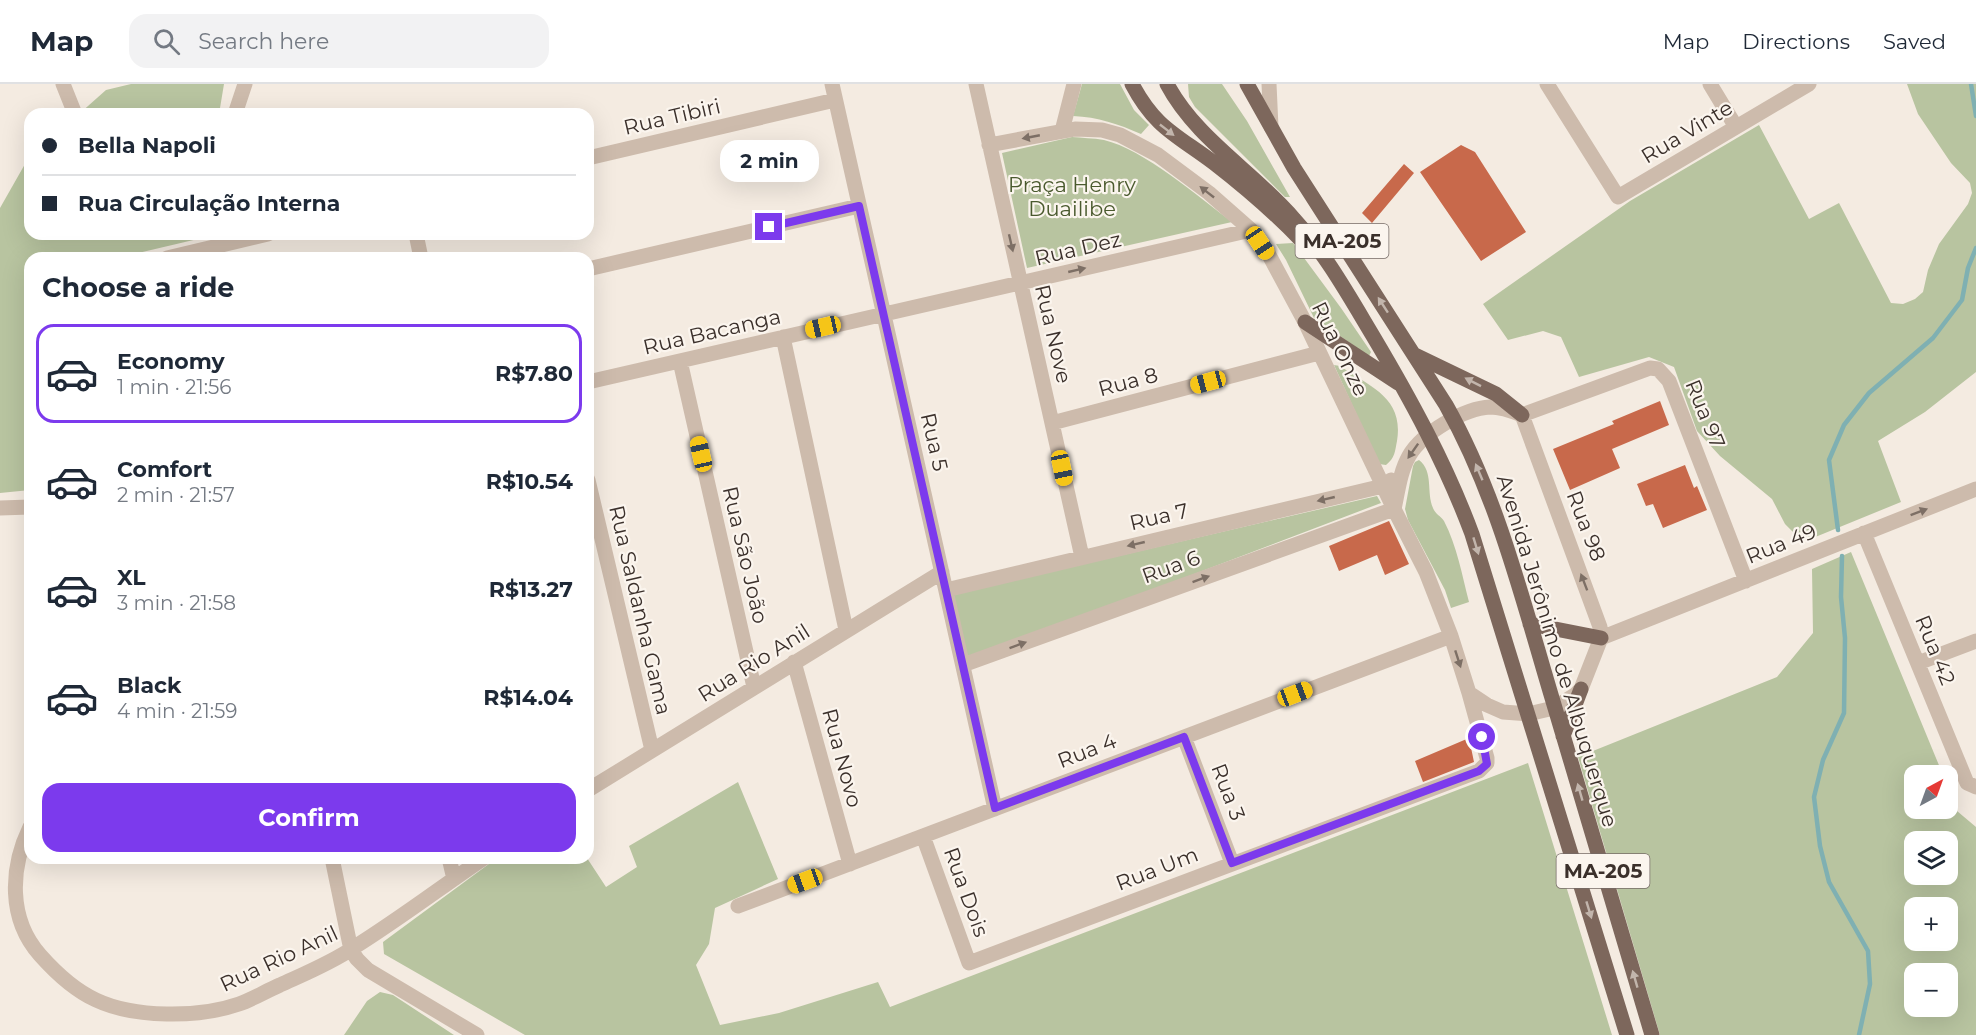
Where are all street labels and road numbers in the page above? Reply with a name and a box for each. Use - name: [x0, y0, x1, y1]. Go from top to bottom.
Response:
- street label: Rua Tibiri: [621, 93, 723, 140]
- street label: Rua Vinte: [1637, 95, 1737, 169]
- road number: MA-205: [1296, 224, 1388, 258]
- street label: Rua Dez: [1032, 226, 1123, 271]
- street label: Rua Nove: [1030, 282, 1077, 386]
- street label: Rua Onze: [1307, 297, 1374, 400]
- street label: Rua Bacanga: [641, 304, 783, 360]
- street label: Rua 8: [1095, 362, 1160, 401]
- street label: Rua 97: [1680, 376, 1731, 452]
- street label: Rua 5: [916, 410, 953, 474]
- street label: Avenida Jerônimo de Albuquerque: [1492, 472, 1623, 830]
- street label: Rua São João: [718, 484, 773, 626]
- street label: Rua 98: [1562, 487, 1611, 565]
- street label: Rua 7: [1127, 498, 1191, 535]
- street label: Rua Saldanha Gama: [604, 503, 677, 717]
- street label: Rua 49: [1742, 518, 1820, 569]
- street label: Rua 6: [1138, 544, 1203, 589]
- street label: Rua 42: [1910, 611, 1961, 688]
- street label: Rua Rio Anil: [693, 618, 814, 707]
- street label: Rua Novo: [817, 706, 868, 810]
- street label: Rua 4: [1054, 728, 1120, 773]
- street label: Rua 3: [1206, 760, 1251, 824]
- street label: Rua Um: [1112, 841, 1201, 896]
- street label: Rua Dois: [939, 844, 994, 940]
- road number: MA-205: [1556, 854, 1650, 888]
- street label: Rua Rio Anil: [216, 920, 342, 997]

